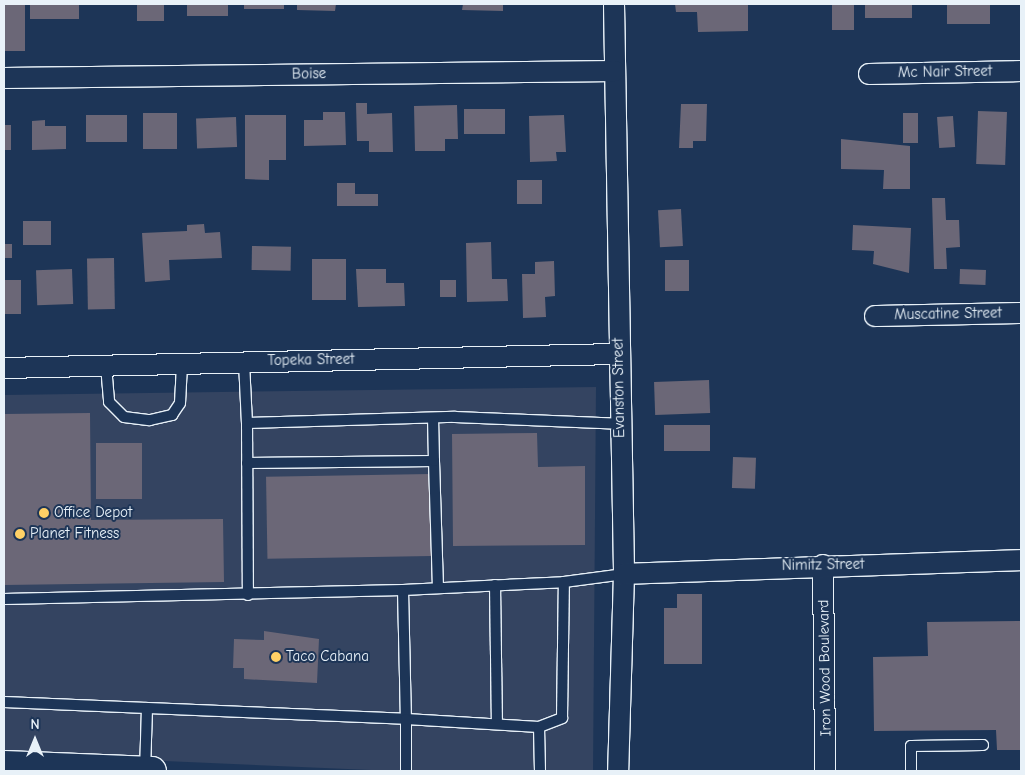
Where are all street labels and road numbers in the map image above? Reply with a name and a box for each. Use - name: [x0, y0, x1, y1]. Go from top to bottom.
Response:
- street label: Mc Nair Street: [898, 62, 992, 82]
- street label: Boise: [292, 65, 326, 83]
- street label: Muscatine Street: [894, 304, 1002, 324]
- street label: Evanston Street: [609, 338, 629, 438]
- street label: Topeka Street: [267, 350, 355, 370]
- street label: Nimitz Street: [782, 555, 864, 575]
- street label: Iron Wood Boulevard: [815, 599, 835, 737]

